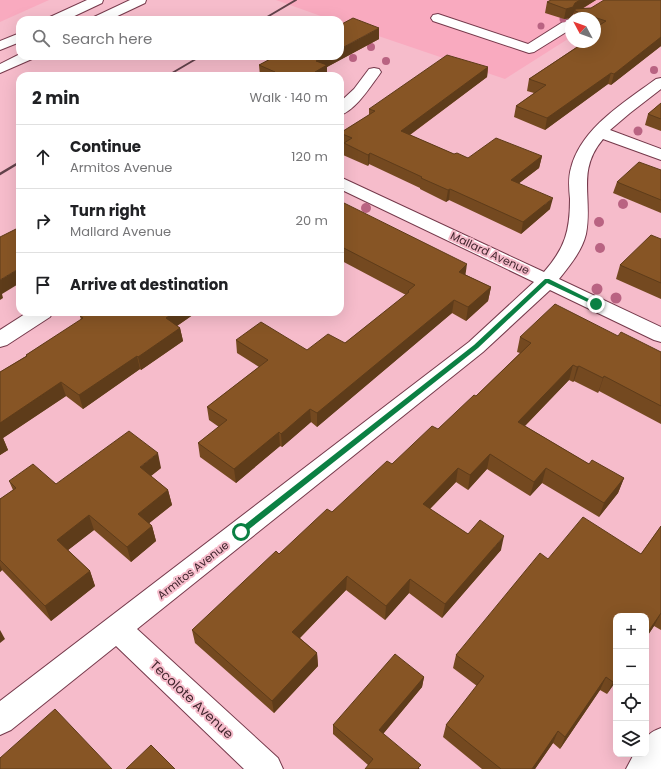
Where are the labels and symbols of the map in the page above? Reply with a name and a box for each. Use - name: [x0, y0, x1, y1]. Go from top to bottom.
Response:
- north arrow: [565, 12, 601, 48]
- street label: Mallard Avenue: [448, 228, 532, 278]
- route end: [587, 295, 605, 313]
- route start: [232, 523, 250, 541]
- street label: Armitos Avenue: [154, 537, 232, 603]
- street label: Tecolote Avenue: [146, 656, 238, 743]

